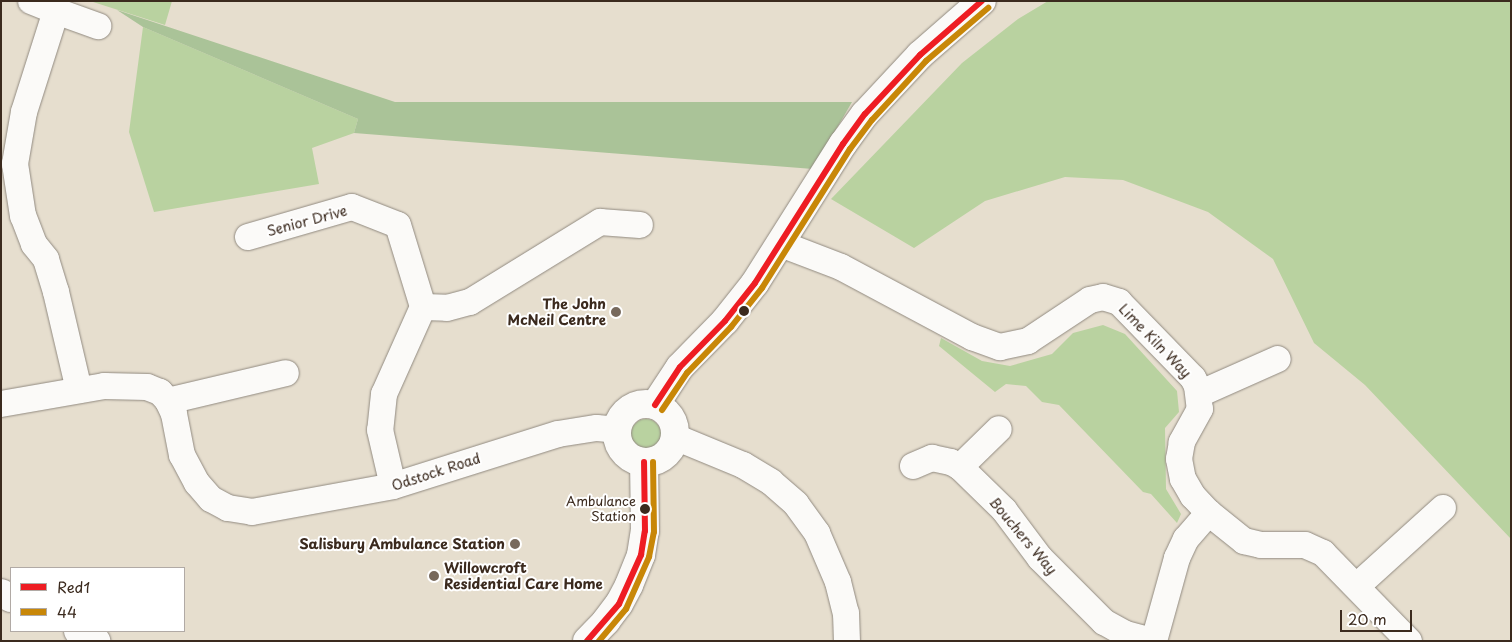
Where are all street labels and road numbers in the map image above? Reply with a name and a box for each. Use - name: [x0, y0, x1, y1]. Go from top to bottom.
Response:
- street label: Senior Drive: [265, 202, 349, 240]
- street label: Lime Kiln Way: [1116, 301, 1194, 381]
- street label: Odstock Road: [390, 450, 482, 494]
- street label: Bouchers Way: [986, 494, 1060, 578]

